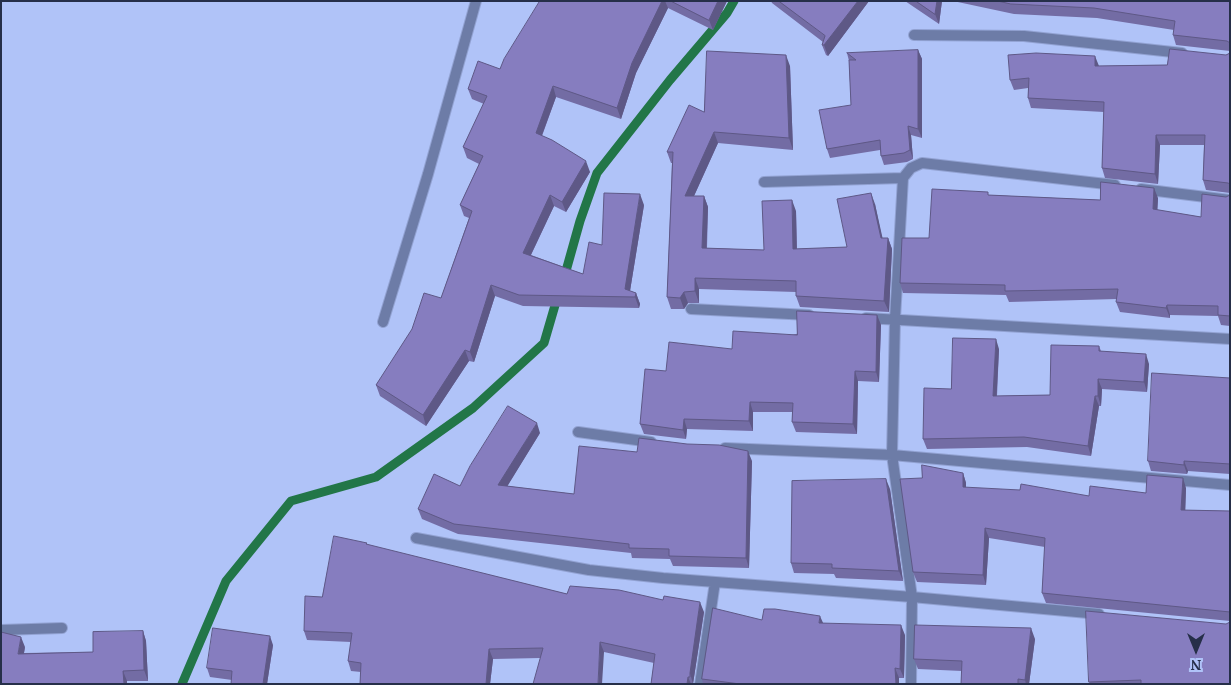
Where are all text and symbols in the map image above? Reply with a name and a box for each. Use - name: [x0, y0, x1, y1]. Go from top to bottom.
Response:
- north arrow: [1171, 625, 1221, 675]
- text: N: [1191, 656, 1201, 675]

